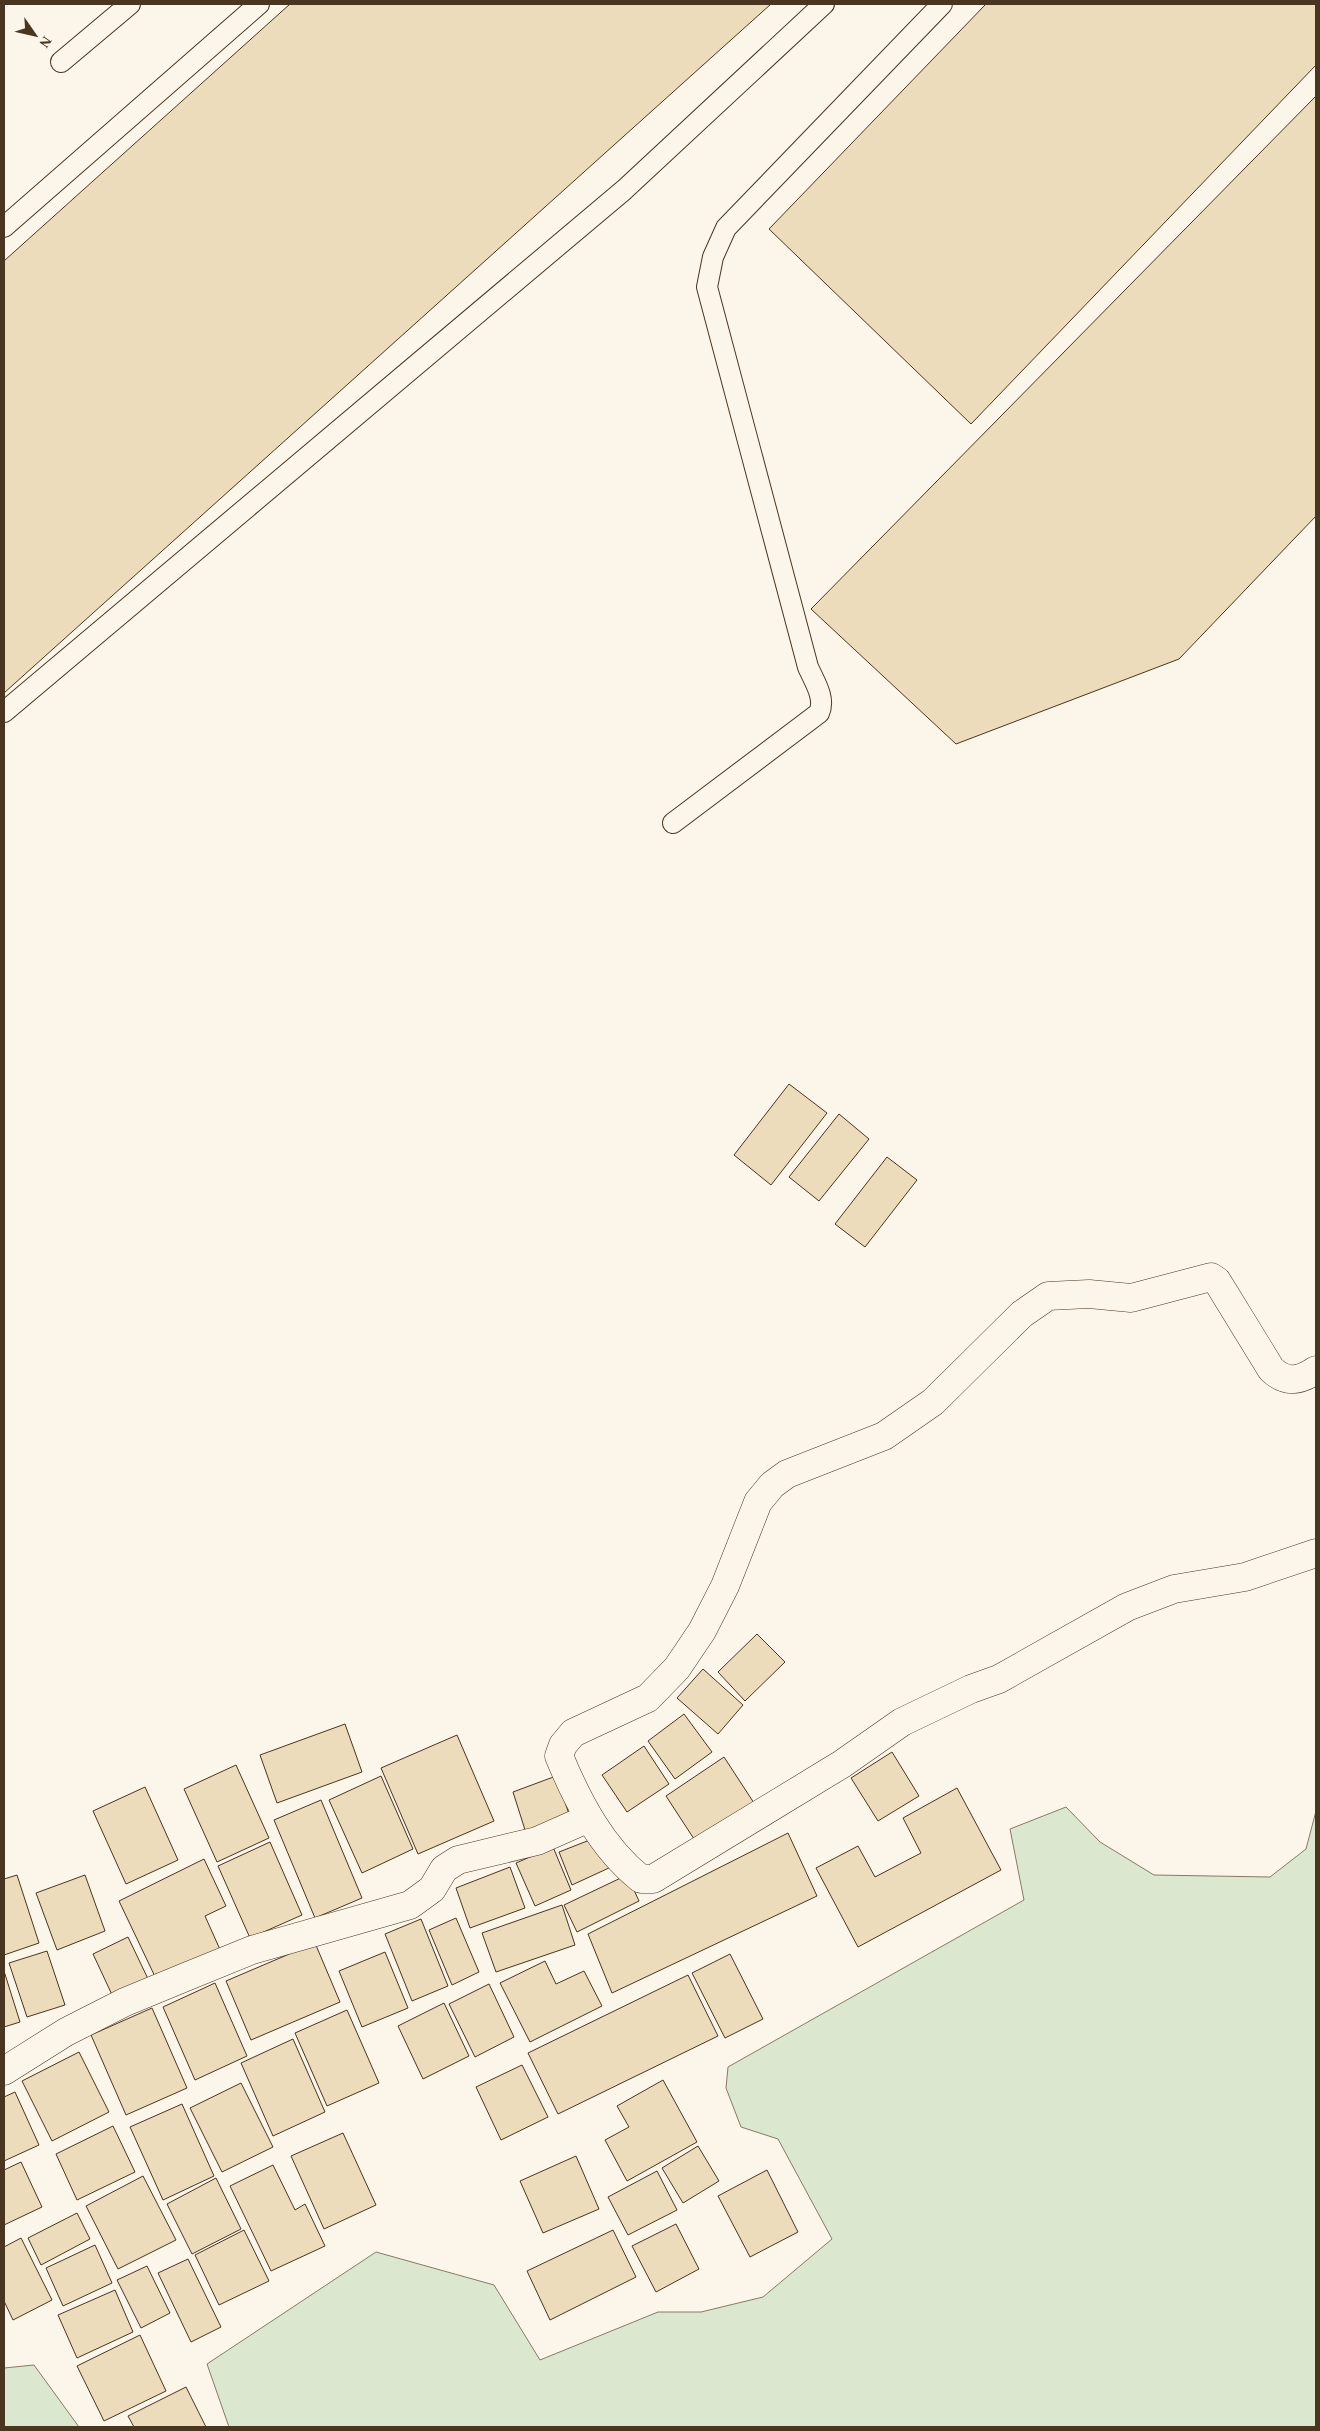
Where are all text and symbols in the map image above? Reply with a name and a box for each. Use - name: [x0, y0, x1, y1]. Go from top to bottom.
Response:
- north arrow: [10, 10, 60, 60]
- text: N: [36, 34, 54, 50]

